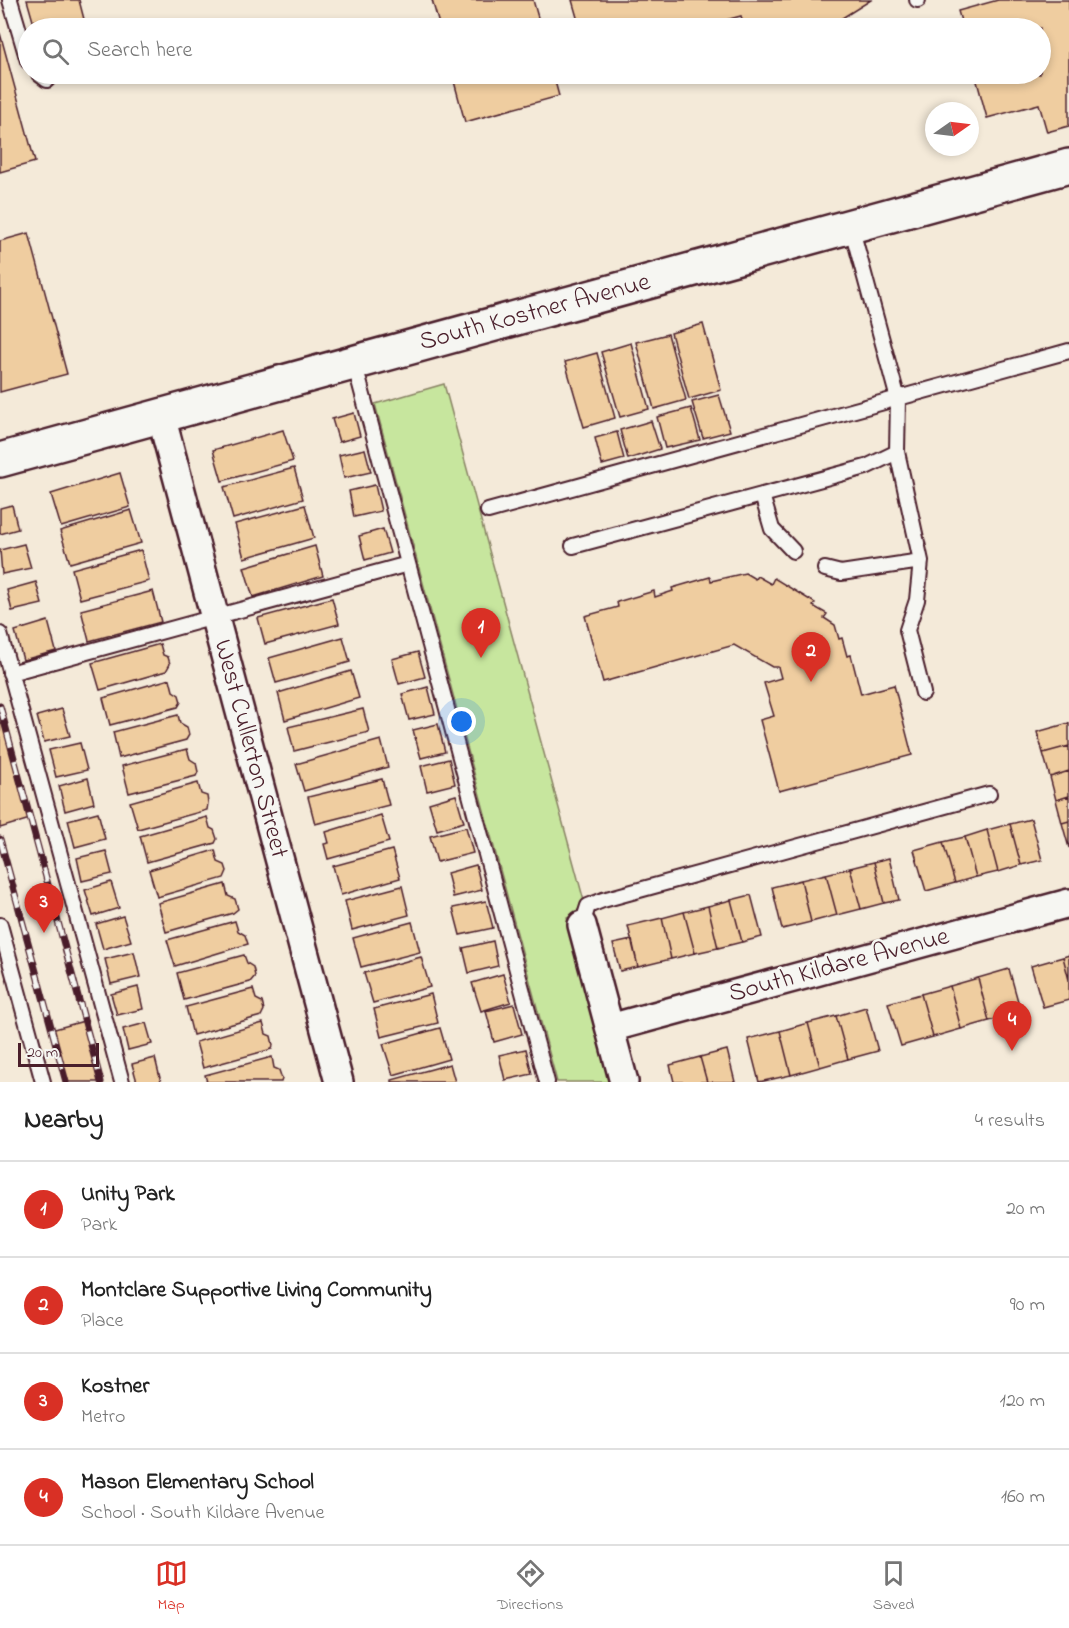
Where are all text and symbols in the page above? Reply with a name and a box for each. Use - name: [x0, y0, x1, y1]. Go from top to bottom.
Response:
- search box: [18, 18, 1051, 84]
- icon: search: [39, 35, 72, 68]
- text: Search here: [87, 35, 192, 67]
- north arrow: [925, 102, 979, 156]
- street label: South Kostner Avenue: [415, 264, 655, 362]
- pin: 1: [462, 608, 500, 658]
- pin: 2: [792, 632, 830, 682]
- street label: West Cullerton Street: [203, 635, 298, 863]
- your location: [447, 707, 476, 736]
- pin: 3: [24, 884, 63, 933]
- street label: South Kildare Avenue: [725, 918, 954, 1014]
- pin: 4: [992, 1002, 1032, 1051]
- scale bar: [18, 1040, 99, 1068]
- text: 20 m: [27, 1041, 58, 1065]
- text: Nearby: [24, 1102, 103, 1140]
- text: 4 results: [975, 1107, 1045, 1136]
- text: Unity Park: [81, 1179, 175, 1211]
- text: 1: [40, 1195, 47, 1224]
- text: 20 m: [1006, 1195, 1045, 1224]
- text: Park: [81, 1211, 117, 1240]
- text: Montclare Supportive Living Community: [81, 1275, 432, 1307]
- text: 2: [39, 1291, 48, 1320]
- text: 90 m: [1010, 1291, 1045, 1320]
- text: Place: [81, 1307, 123, 1336]
- text: Kostner: [81, 1371, 149, 1403]
- text: 3: [39, 1387, 48, 1416]
- text: 120 m: [1000, 1387, 1045, 1416]
- text: Metro: [81, 1403, 125, 1432]
- text: Mason Elementary School: [81, 1467, 314, 1499]
- text: 4: [39, 1483, 48, 1512]
- text: 160 m: [1001, 1483, 1045, 1512]
- text: School · South Kildare Avenue: [81, 1499, 325, 1528]
- tab: Map: [155, 1557, 188, 1617]
- tab: Directions: [497, 1557, 563, 1617]
- tab: Saved: [873, 1557, 914, 1617]

